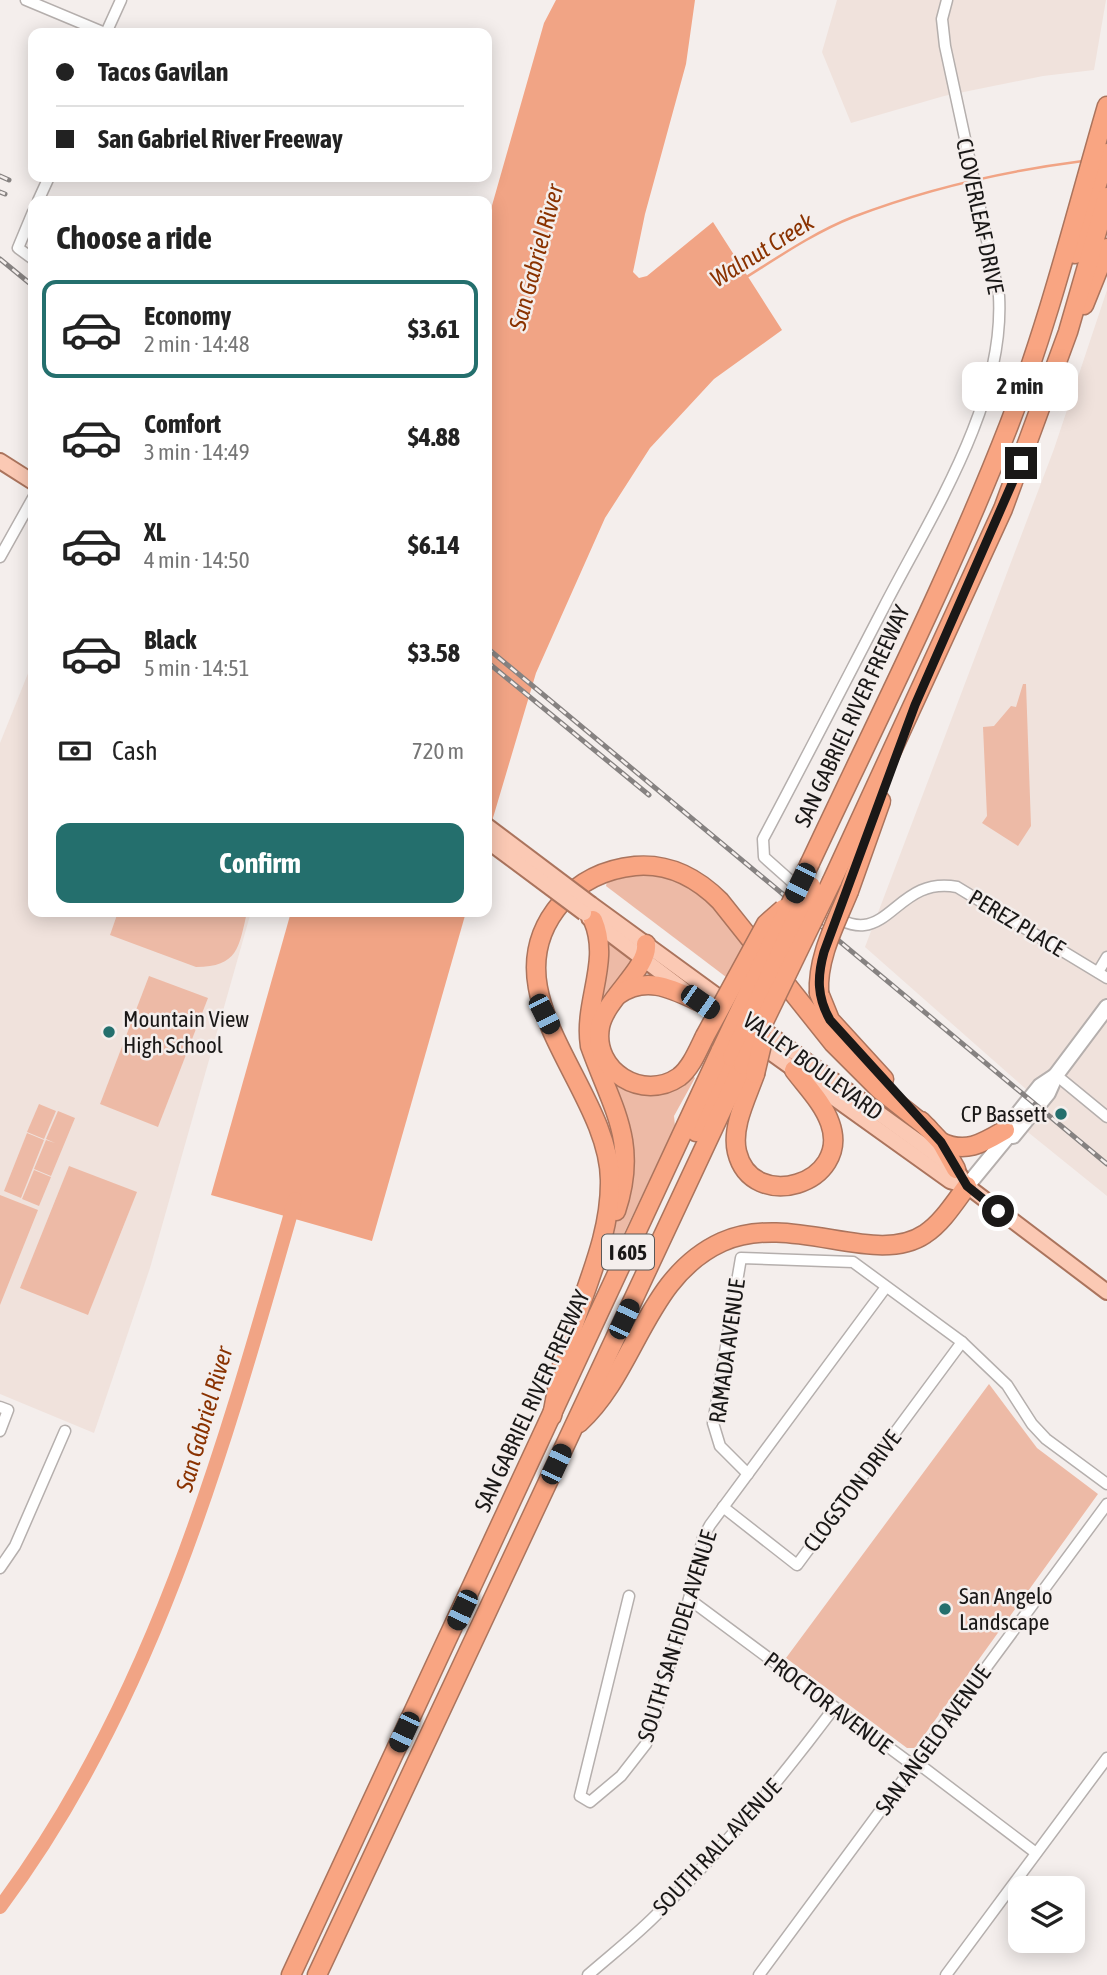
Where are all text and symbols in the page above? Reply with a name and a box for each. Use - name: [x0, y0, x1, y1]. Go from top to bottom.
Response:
- text: Tacos Gavilan: [98, 57, 228, 87]
- text: San Gabriel River Freeway: [98, 124, 343, 154]
- street label: CLOVERLEAF DRIVE: [951, 136, 1009, 296]
- water label: San Gabriel River: [503, 180, 569, 334]
- water label: Walnut Creek: [705, 207, 819, 292]
- text: Choose a ride: [56, 219, 212, 256]
- icon: car: [60, 298, 123, 361]
- text: Economy: [144, 301, 231, 331]
- text: $3.61: [408, 314, 460, 344]
- text: 2 min · 14:48: [144, 331, 250, 357]
- callout: 2 min: [963, 362, 1079, 410]
- text: 2 min: [997, 373, 1043, 399]
- icon: car: [60, 406, 123, 469]
- text: Comfort: [144, 409, 221, 439]
- text: $4.88: [408, 422, 460, 452]
- text: 3 min · 14:49: [144, 439, 250, 465]
- route end: [1005, 447, 1037, 479]
- icon: car: [60, 514, 123, 577]
- text: XL: [144, 517, 166, 547]
- text: $6.14: [408, 530, 460, 560]
- text: 4 min · 14:50: [144, 547, 250, 573]
- street label: SAN GABRIEL RIVER FREEWAY: [789, 600, 915, 831]
- icon: car: [60, 622, 123, 685]
- text: Black: [144, 625, 196, 655]
- text: $3.58: [408, 638, 460, 668]
- text: 5 min · 14:51: [144, 655, 250, 681]
- icon: cash: [56, 732, 94, 770]
- text: Cash: [112, 736, 158, 766]
- text: 720 m: [412, 738, 464, 764]
- button: Confirm: [56, 823, 464, 903]
- car: [782, 860, 819, 906]
- street label: PEREZ PLACE: [964, 884, 1070, 962]
- car: [677, 981, 724, 1023]
- car: [526, 991, 563, 1037]
- place label: Mountain View High School: [123, 1006, 249, 1058]
- street label: VALLEY BOULEVARD: [738, 1007, 888, 1125]
- marker: Mountain View High School: [101, 1024, 117, 1040]
- place label: CP Bassett: [961, 1101, 1047, 1127]
- marker: CP Bassett: [1053, 1106, 1069, 1122]
- route start: [982, 1195, 1014, 1227]
- road number: I 605: [602, 1234, 654, 1270]
- street label: RAMADA AVENUE: [704, 1277, 750, 1425]
- street label: SAN GABRIEL RIVER FREEWAY: [469, 1285, 595, 1516]
- car: [606, 1296, 643, 1342]
- water label: San Gabriel River: [170, 1342, 238, 1496]
- street label: CLOGSTON DRIVE: [798, 1425, 906, 1557]
- car: [538, 1441, 575, 1487]
- street label: SOUTH SAN FIDEL AVENUE: [632, 1527, 722, 1745]
- place label: San Angelo Landscape: [959, 1583, 1053, 1635]
- car: [444, 1587, 481, 1633]
- marker: San Angelo Landscape: [937, 1601, 953, 1617]
- street label: PROCTOR AVENUE: [759, 1647, 897, 1759]
- street label: SAN ANGELO AVENUE: [870, 1660, 996, 1820]
- car: [386, 1709, 423, 1755]
- street label: SOUTH RALL AVENUE: [648, 1774, 787, 1920]
- map controls: [1008, 1876, 1085, 1953]
- button: layers: [1008, 1876, 1085, 1953]

